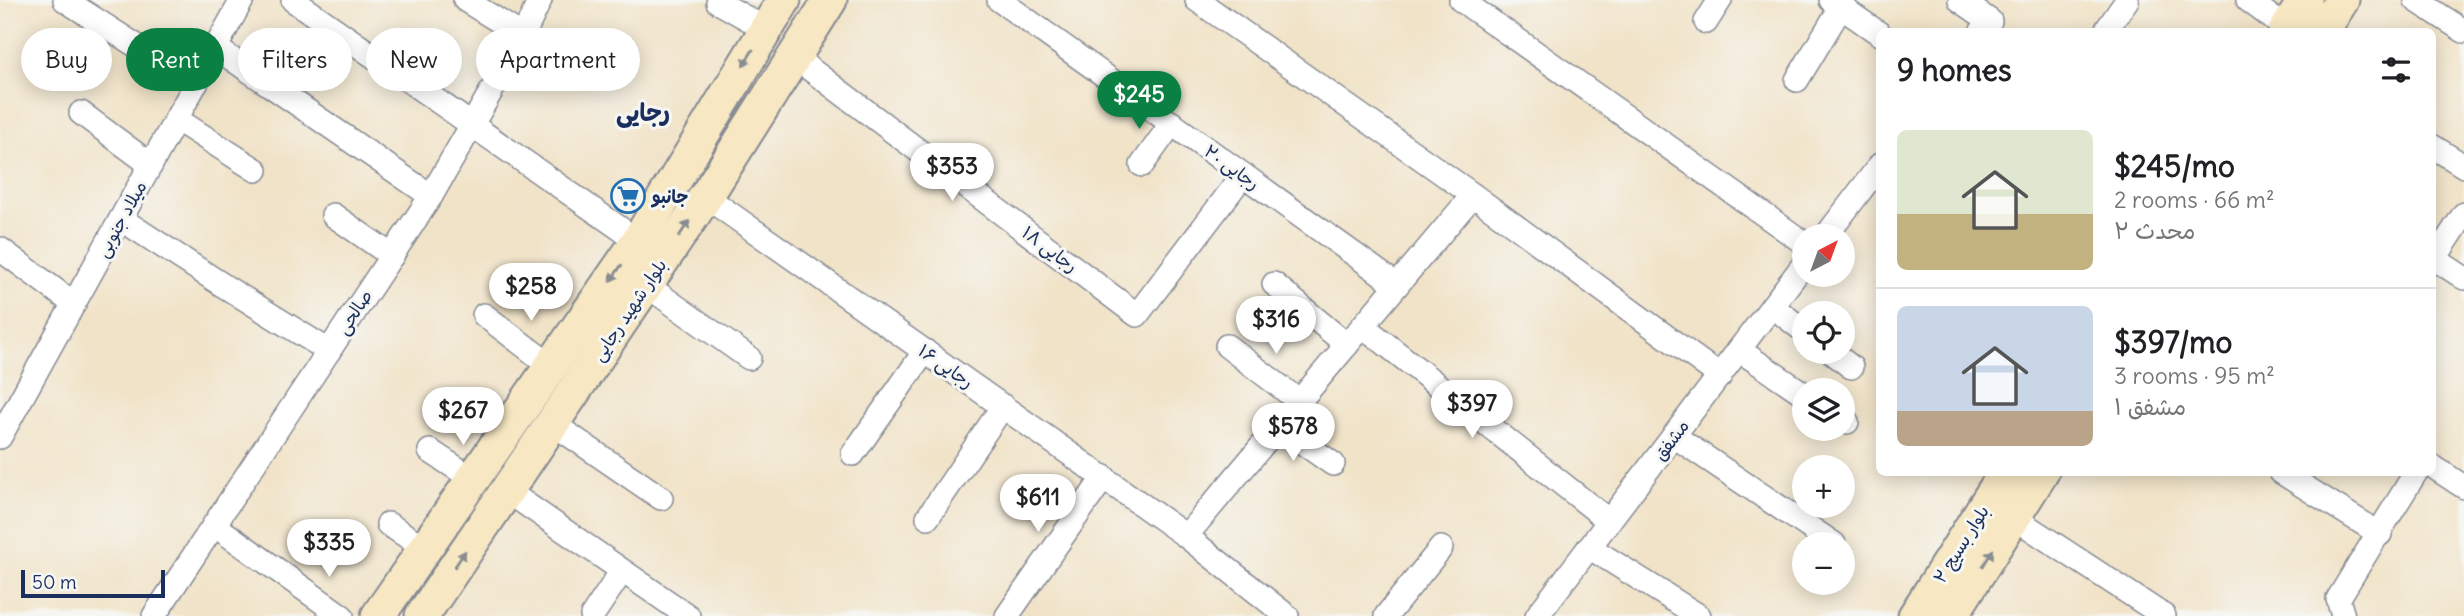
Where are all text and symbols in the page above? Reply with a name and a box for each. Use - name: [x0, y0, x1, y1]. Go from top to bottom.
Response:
- chip: Buy: [21, 28, 112, 91]
- chip: Rent: [126, 28, 224, 91]
- chip: Filters: [238, 28, 352, 91]
- chip: New: [366, 28, 462, 91]
- chip: Apartment: [476, 28, 640, 91]
- one-way arrow: [742, 49, 755, 68]
- text: 9 homes: [1897, 51, 2012, 89]
- icon: filters: [2377, 51, 2415, 89]
- pin: $245: [1098, 72, 1180, 131]
- text: $245: [1113, 79, 1165, 108]
- district label: رجایی: [616, 97, 670, 128]
- street label: رجایی ۲۰: [1200, 139, 1264, 195]
- pin: $353: [911, 144, 993, 203]
- text: $245/mo: [2114, 147, 2235, 185]
- text: $353: [926, 151, 978, 180]
- icon: home: [1953, 158, 2037, 242]
- street label: میلاد جنوبی: [91, 177, 152, 262]
- supermarket icon: جانبو: [609, 177, 647, 215]
- place label: جانبو: [650, 185, 689, 208]
- text: 2 rooms · 66 m²: [2114, 185, 2275, 214]
- text: محدث ۲: [2114, 216, 2195, 245]
- one-way arrow: [677, 219, 690, 239]
- street label: رجایی ۱۸: [1017, 221, 1083, 277]
- north arrow: [1792, 224, 1855, 287]
- map controls: [1792, 224, 1855, 595]
- street label: بلوار شهید رجایی: [586, 254, 672, 366]
- one-way arrow: [610, 263, 623, 282]
- pin: $258: [490, 264, 572, 323]
- text: $258: [505, 271, 557, 300]
- street label: صالحی: [331, 285, 377, 339]
- pin: $316: [1235, 296, 1317, 356]
- button: locate: [1792, 301, 1855, 364]
- text: $316: [1252, 304, 1300, 333]
- text: $397/mo: [2114, 323, 2232, 361]
- icon: home: [1953, 334, 2037, 418]
- street label: رجایی ۱۶: [914, 339, 978, 393]
- text: 3 rooms · 95 m²: [2114, 361, 2275, 390]
- button: layers: [1792, 378, 1855, 441]
- pin: $397: [1431, 380, 1513, 440]
- pin: $267: [422, 388, 504, 447]
- text: $397: [1447, 388, 1497, 417]
- text: مشفق ۱: [2114, 392, 2186, 421]
- text: $267: [438, 395, 488, 424]
- pin: $578: [1252, 404, 1334, 463]
- text: $578: [1268, 411, 1318, 440]
- street label: مشفق: [1648, 415, 1694, 465]
- button: +: [1792, 455, 1855, 518]
- pin: $611: [997, 475, 1079, 534]
- text: $611: [1016, 482, 1060, 511]
- street label: بلوار بسیج ۲: [1928, 501, 1995, 588]
- pin: $335: [288, 520, 370, 579]
- text: $335: [303, 527, 355, 556]
- button: −: [1792, 532, 1855, 595]
- one-way arrow: [1981, 549, 1994, 568]
- one-way arrow: [453, 550, 466, 569]
- scale bar: [21, 567, 164, 599]
- text: 50 m: [32, 570, 77, 594]

